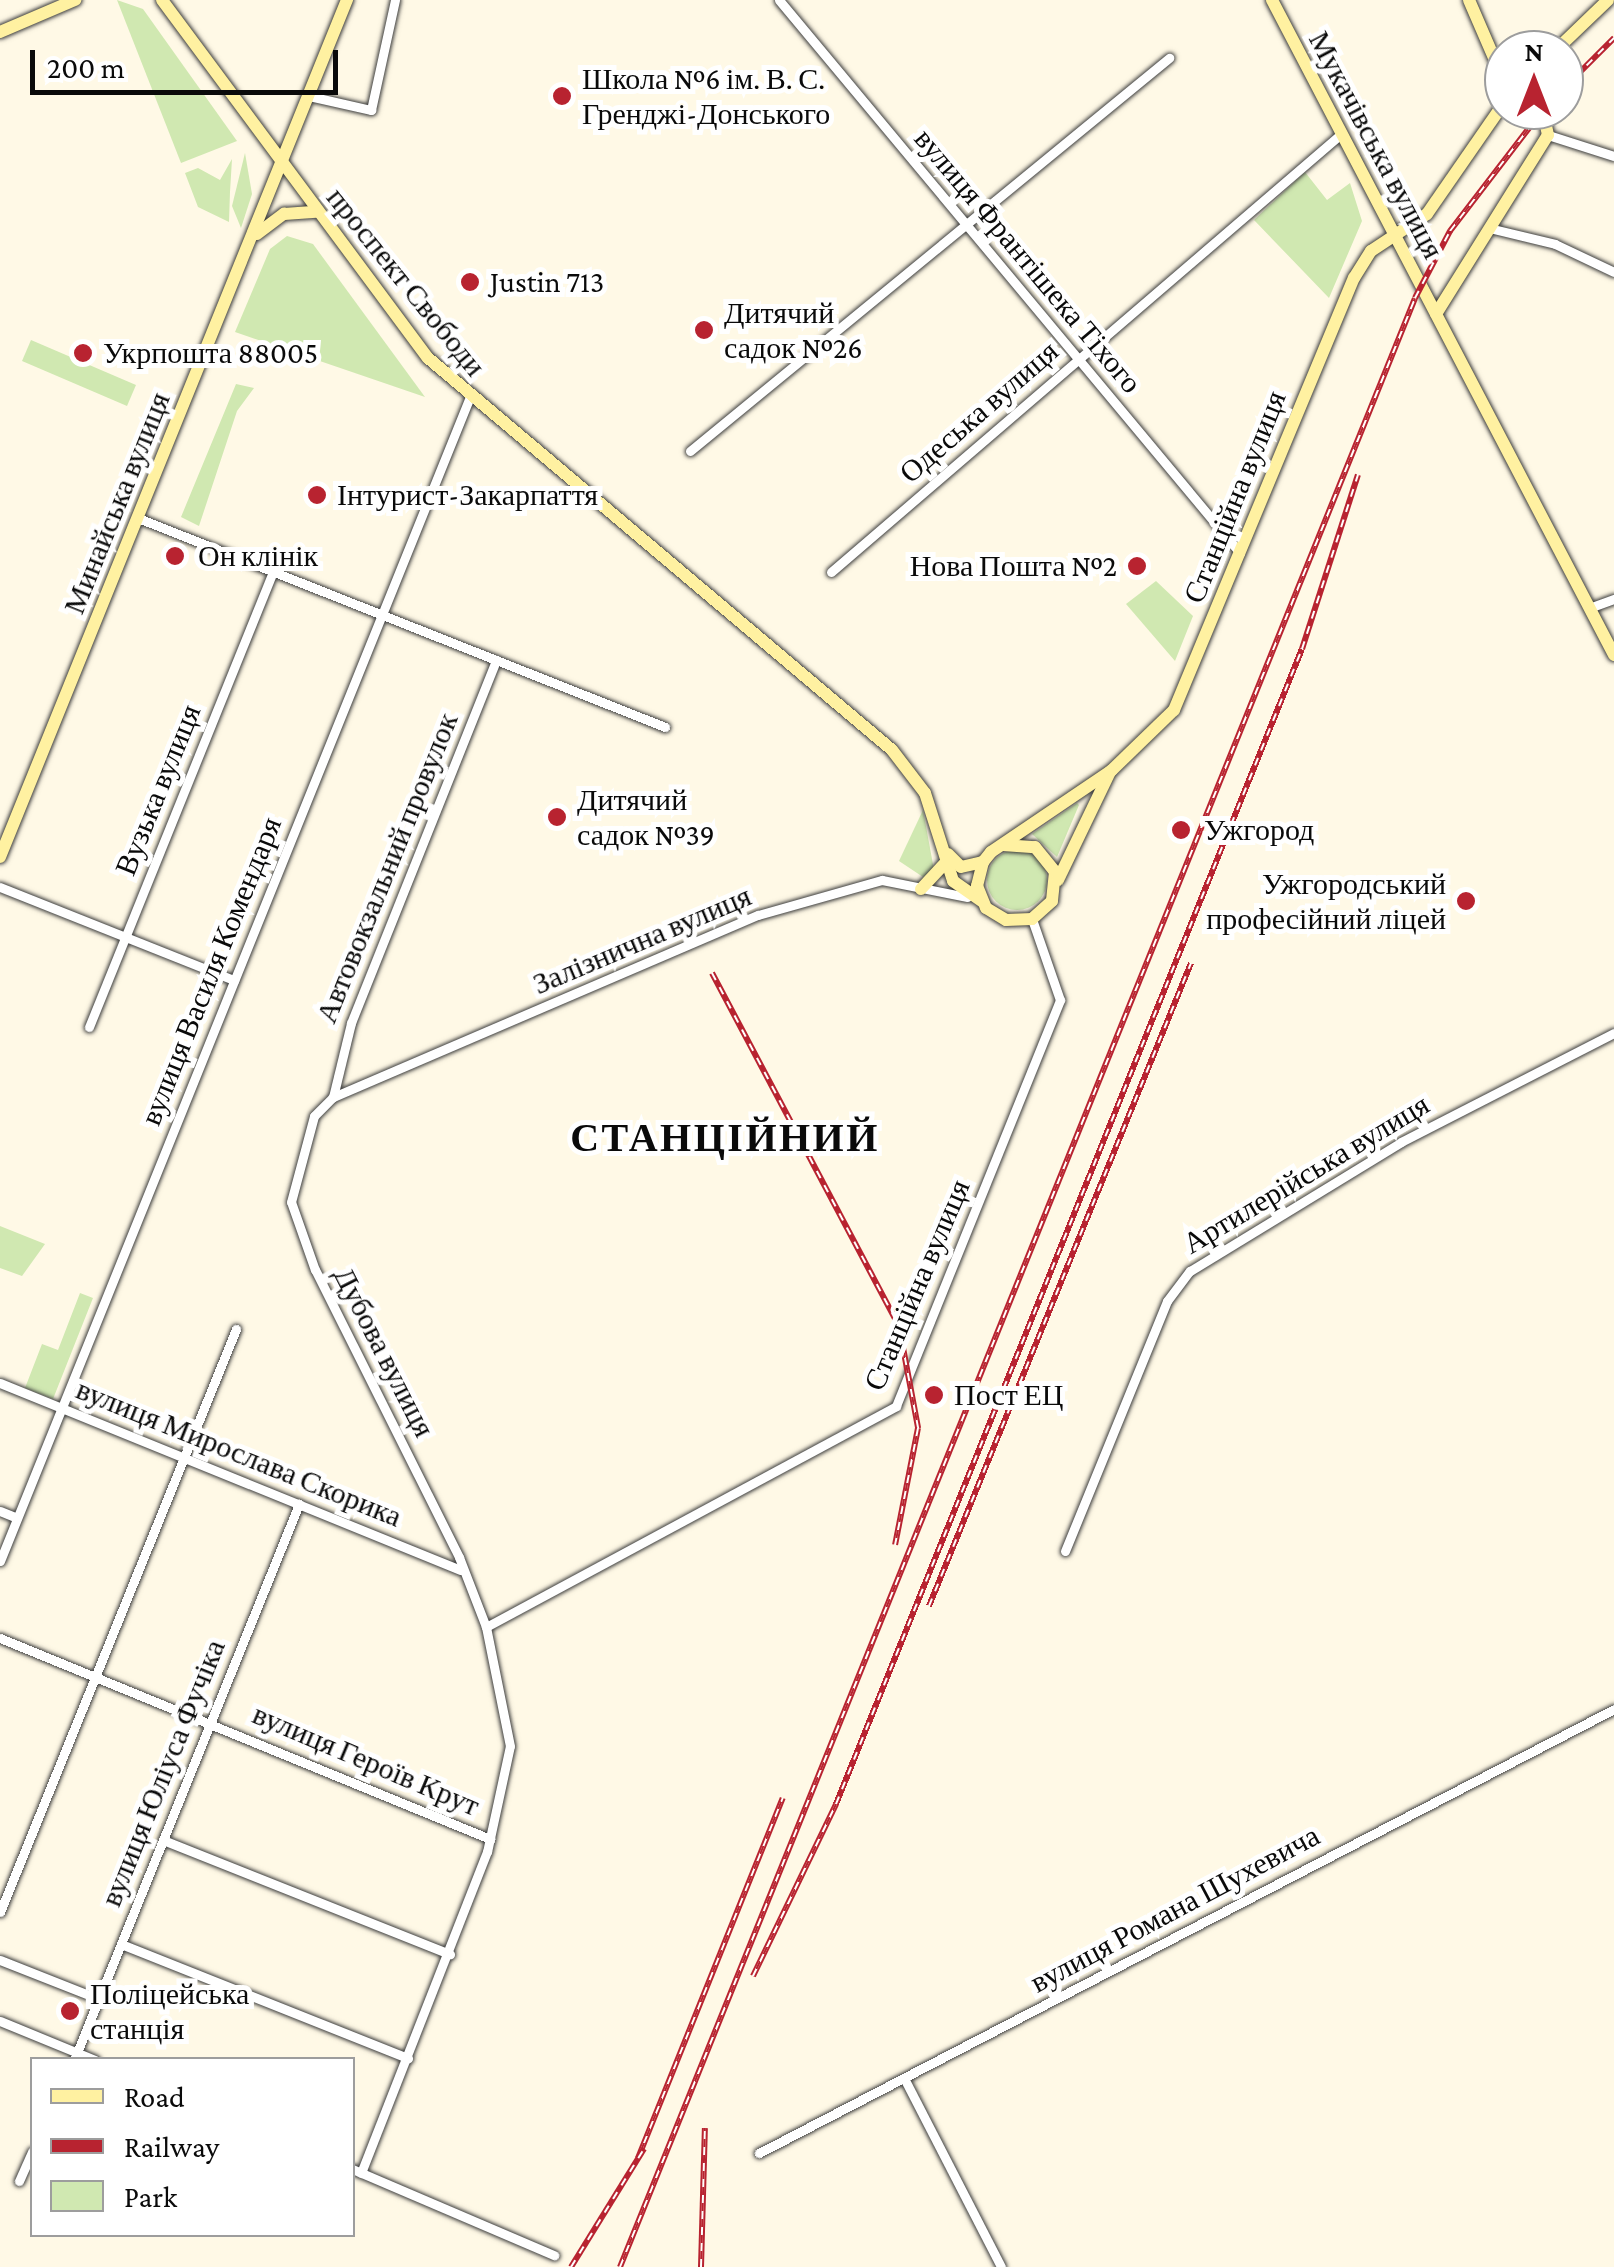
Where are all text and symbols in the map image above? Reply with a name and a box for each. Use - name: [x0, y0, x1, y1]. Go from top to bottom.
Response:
- street label: Мукачівська вулиця: [1301, 25, 1451, 265]
- scale bar: [35, 30, 342, 92]
- north arrow: [1484, 30, 1584, 130]
- text: N: [1524, 36, 1544, 67]
- text: 200 m: [47, 51, 125, 84]
- place label: Школа №6 ім. В. С. Гренджі-Донського: [582, 61, 830, 132]
- marker: Школа №6 ім. В. С. Гренджі-Донського: [551, 85, 573, 107]
- street label: вулиця Франтішека Тіхого: [907, 121, 1149, 401]
- street label: проспект Свободи: [319, 180, 493, 384]
- place label: Justin 713: [490, 264, 604, 300]
- marker: Justin 713: [459, 271, 481, 293]
- place label: Дитячий садок №26: [724, 295, 862, 366]
- marker: Дитячий садок №26: [693, 319, 715, 341]
- street label: Одеська вулиця: [892, 333, 1066, 491]
- place label: Укрпошта 88005: [103, 335, 318, 371]
- marker: Укрпошта 88005: [72, 342, 94, 364]
- street label: Станційна вулиця: [1176, 386, 1294, 608]
- street label: Минайська вулиця: [56, 387, 178, 619]
- place label: Інтурист-Закарпаття: [337, 477, 598, 513]
- marker: Інтурист-Закарпаття: [306, 484, 328, 506]
- place label: Он клінік: [198, 538, 318, 574]
- marker: Он клінік: [162, 543, 188, 569]
- place label: Нова Пошта №2: [910, 548, 1117, 584]
- marker: Нова Пошта №2: [1126, 555, 1148, 577]
- street label: Вузька вулиця: [107, 699, 209, 881]
- street label: Автовокзальний провулок: [308, 708, 466, 1028]
- place label: Дитячий садок №39: [577, 782, 715, 852]
- marker: Дитячий садок №39: [546, 806, 568, 828]
- street label: вулиця Василя Комендаря: [133, 812, 289, 1130]
- place label: Ужгород: [1204, 812, 1314, 848]
- marker: Ужгород: [1168, 817, 1194, 843]
- place label: Ужгородський професійний ліцей: [1206, 866, 1446, 936]
- street label: Залізнична вулиця: [527, 878, 757, 1002]
- marker: Ужгородський професійний ліцей: [1455, 890, 1477, 912]
- street label: Артилерійська вулиця: [1176, 1086, 1436, 1262]
- district label: СТАНЦІЙНИЙ: [570, 1114, 880, 1162]
- street label: Станційна вулиця: [856, 1174, 978, 1396]
- street label: Дубова вулиця: [326, 1261, 442, 1443]
- street label: вулиця Мирослава Скорика: [71, 1371, 407, 1535]
- place label: Пост ЕЦ: [954, 1377, 1063, 1413]
- marker: Пост ЕЦ: [923, 1384, 945, 1406]
- street label: вулиця Юліуса Фучіка: [93, 1634, 233, 1912]
- street label: вулиця Героїв Крут: [247, 1696, 485, 1824]
- street label: вулиця Романа Шухевича: [1024, 1817, 1326, 2001]
- place label: Поліцейська станція: [90, 1976, 249, 2046]
- marker: Поліцейська станція: [59, 2000, 81, 2022]
- legend: [30, 2057, 355, 2237]
- text: Road: [124, 2080, 185, 2113]
- text: Railway: [124, 2130, 219, 2163]
- text: Park: [124, 2180, 177, 2213]

